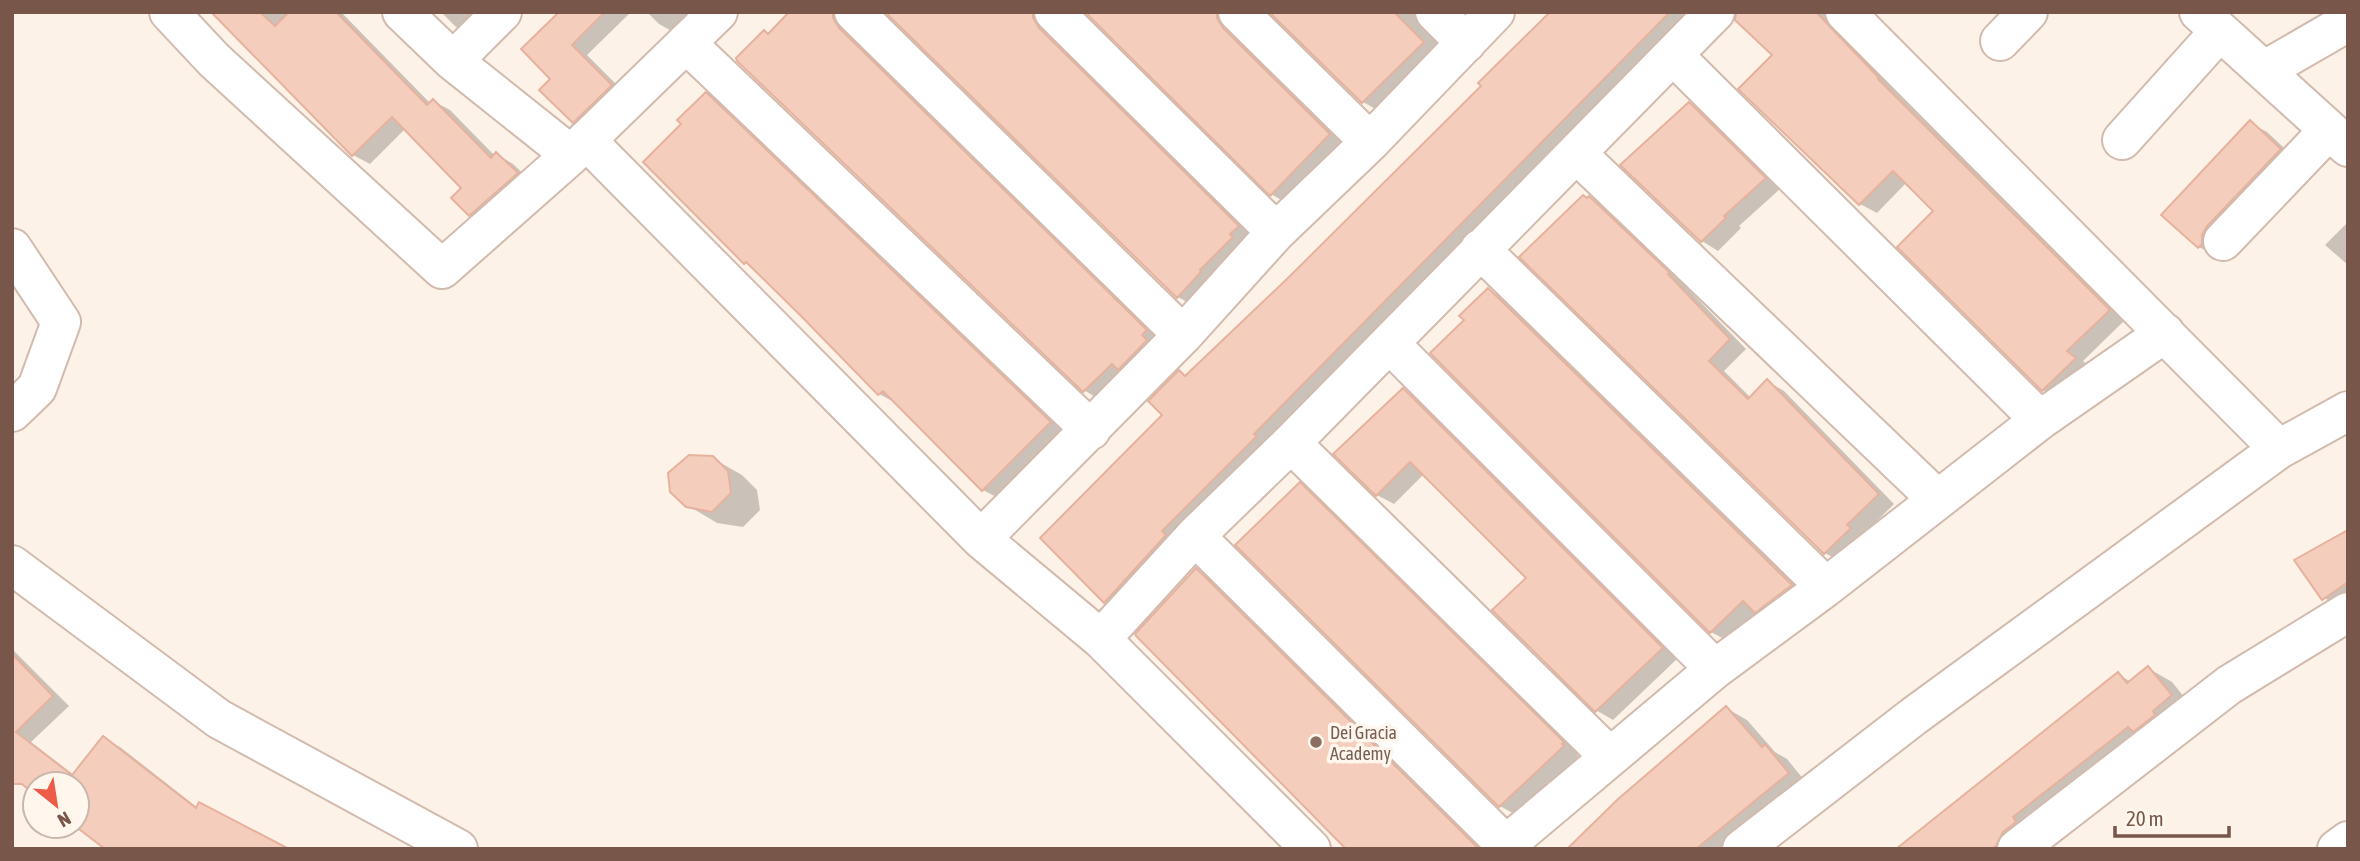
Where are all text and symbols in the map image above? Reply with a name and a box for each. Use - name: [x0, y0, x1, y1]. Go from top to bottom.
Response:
- place label: Dei Gracia Academy: [1330, 722, 1397, 764]
- marker: Dei Gracia Academy: [1308, 734, 1324, 750]
- north arrow: [21, 770, 91, 840]
- scale bar: [2115, 794, 2229, 838]
- text: 20 m: [2126, 806, 2164, 830]
- text: N: [54, 807, 75, 832]

